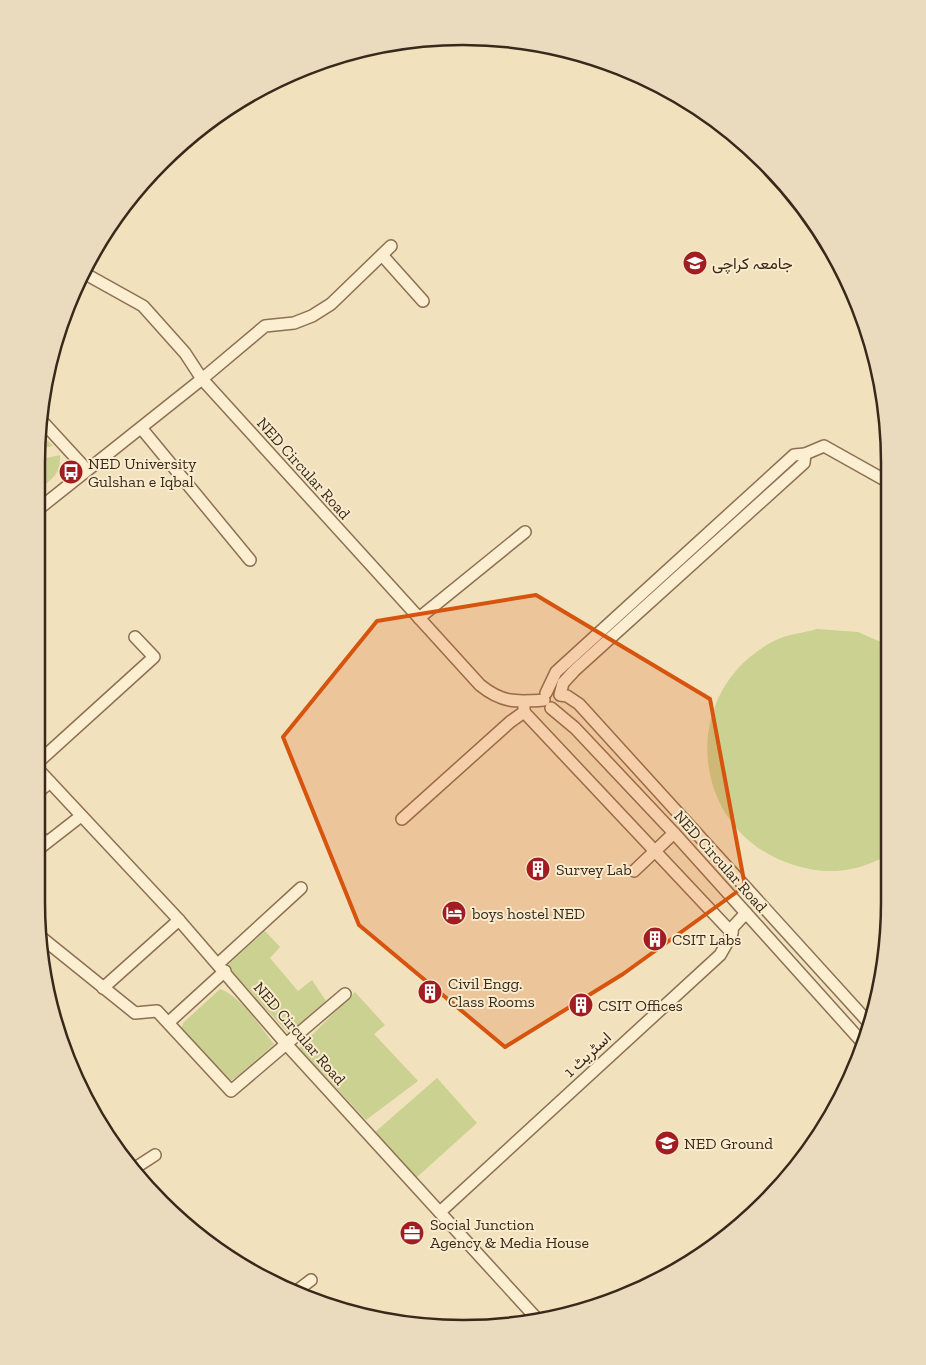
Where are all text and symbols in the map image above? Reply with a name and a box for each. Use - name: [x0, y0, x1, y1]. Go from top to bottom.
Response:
- school or university icon: جامعہ کراچی: [682, 250, 708, 276]
- place label: جامعہ کراچی: [712, 254, 793, 275]
- street label: NED Circular Road: [253, 413, 354, 523]
- place label: NED University Gulshan e Iqbal: [88, 454, 197, 491]
- bus stop icon: NED University Gulshan e Iqbal: [58, 459, 84, 485]
- street label: NED Circular Road: [670, 806, 771, 916]
- building icon: Survey Lab: [525, 856, 551, 882]
- place label: Survey Lab: [556, 860, 632, 879]
- hotel icon: boys hostel NED: [441, 900, 467, 926]
- place label: boys hostel NED: [471, 904, 585, 923]
- building icon: CSIT Labs: [642, 926, 668, 952]
- place label: CSIT Labs: [672, 930, 741, 949]
- place label: Civil Engg. Class Rooms: [448, 974, 535, 1011]
- street label: NED Circular Road: [250, 978, 350, 1089]
- building icon: Civil Engg. Class Rooms: [417, 979, 443, 1005]
- building icon: CSIT Offices: [568, 992, 594, 1018]
- place label: CSIT Offices: [598, 996, 683, 1015]
- street label: اسٹریٹ 1: [560, 1028, 616, 1082]
- school or university icon: NED Ground: [654, 1130, 680, 1156]
- place label: NED Ground: [684, 1134, 773, 1153]
- place label: Social Junction Agency & Media House: [430, 1215, 589, 1252]
- office icon: Social Junction Agency & Media House: [399, 1220, 425, 1246]

